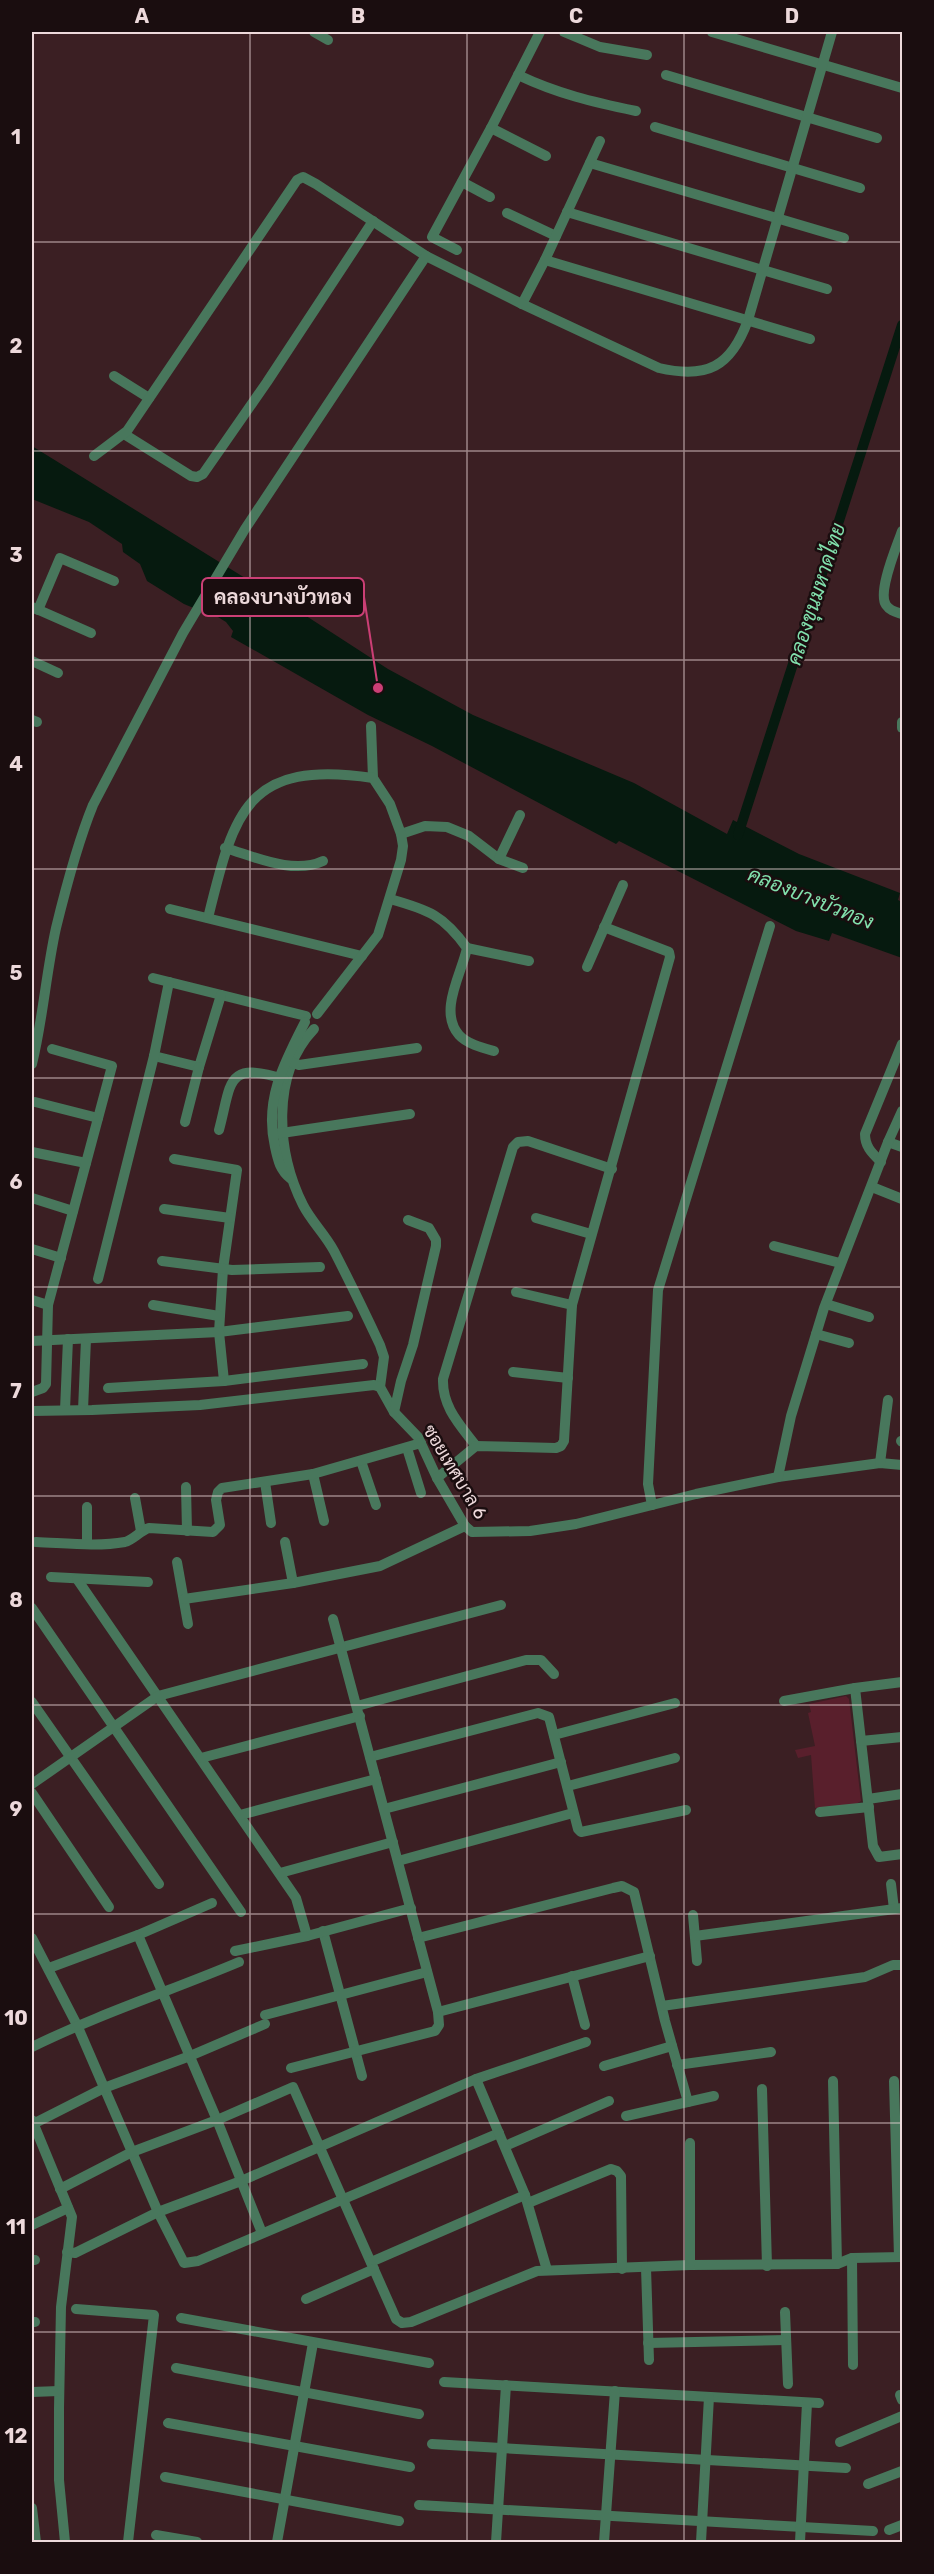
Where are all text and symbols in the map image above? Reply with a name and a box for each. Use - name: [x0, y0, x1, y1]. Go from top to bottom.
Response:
- text: A: [135, 4, 150, 28]
- text: B: [351, 4, 365, 28]
- text: C: [569, 4, 583, 28]
- text: D: [785, 4, 799, 28]
- text: 1: [11, 125, 21, 149]
- text: 2: [10, 334, 23, 358]
- water label: คลองขุนมหาดไทย: [781, 519, 852, 669]
- text: 3: [9, 543, 23, 567]
- callout: คลองบางบัวทอง: [202, 578, 364, 616]
- text: คลองบางบัวทอง: [214, 584, 352, 609]
- text: 4: [9, 752, 23, 776]
- water label: คลองบางบัวทอง: [745, 862, 877, 934]
- text: 5: [10, 961, 23, 985]
- text: 6: [9, 1170, 23, 1194]
- text: 7: [10, 1379, 22, 1403]
- street label: ซอยเทศบาล 6: [418, 1421, 492, 1523]
- text: 8: [9, 1588, 23, 1612]
- text: 9: [10, 1797, 23, 1821]
- text: 10: [4, 2006, 28, 2030]
- text: 11: [6, 2215, 26, 2239]
- text: 12: [5, 2424, 27, 2448]

